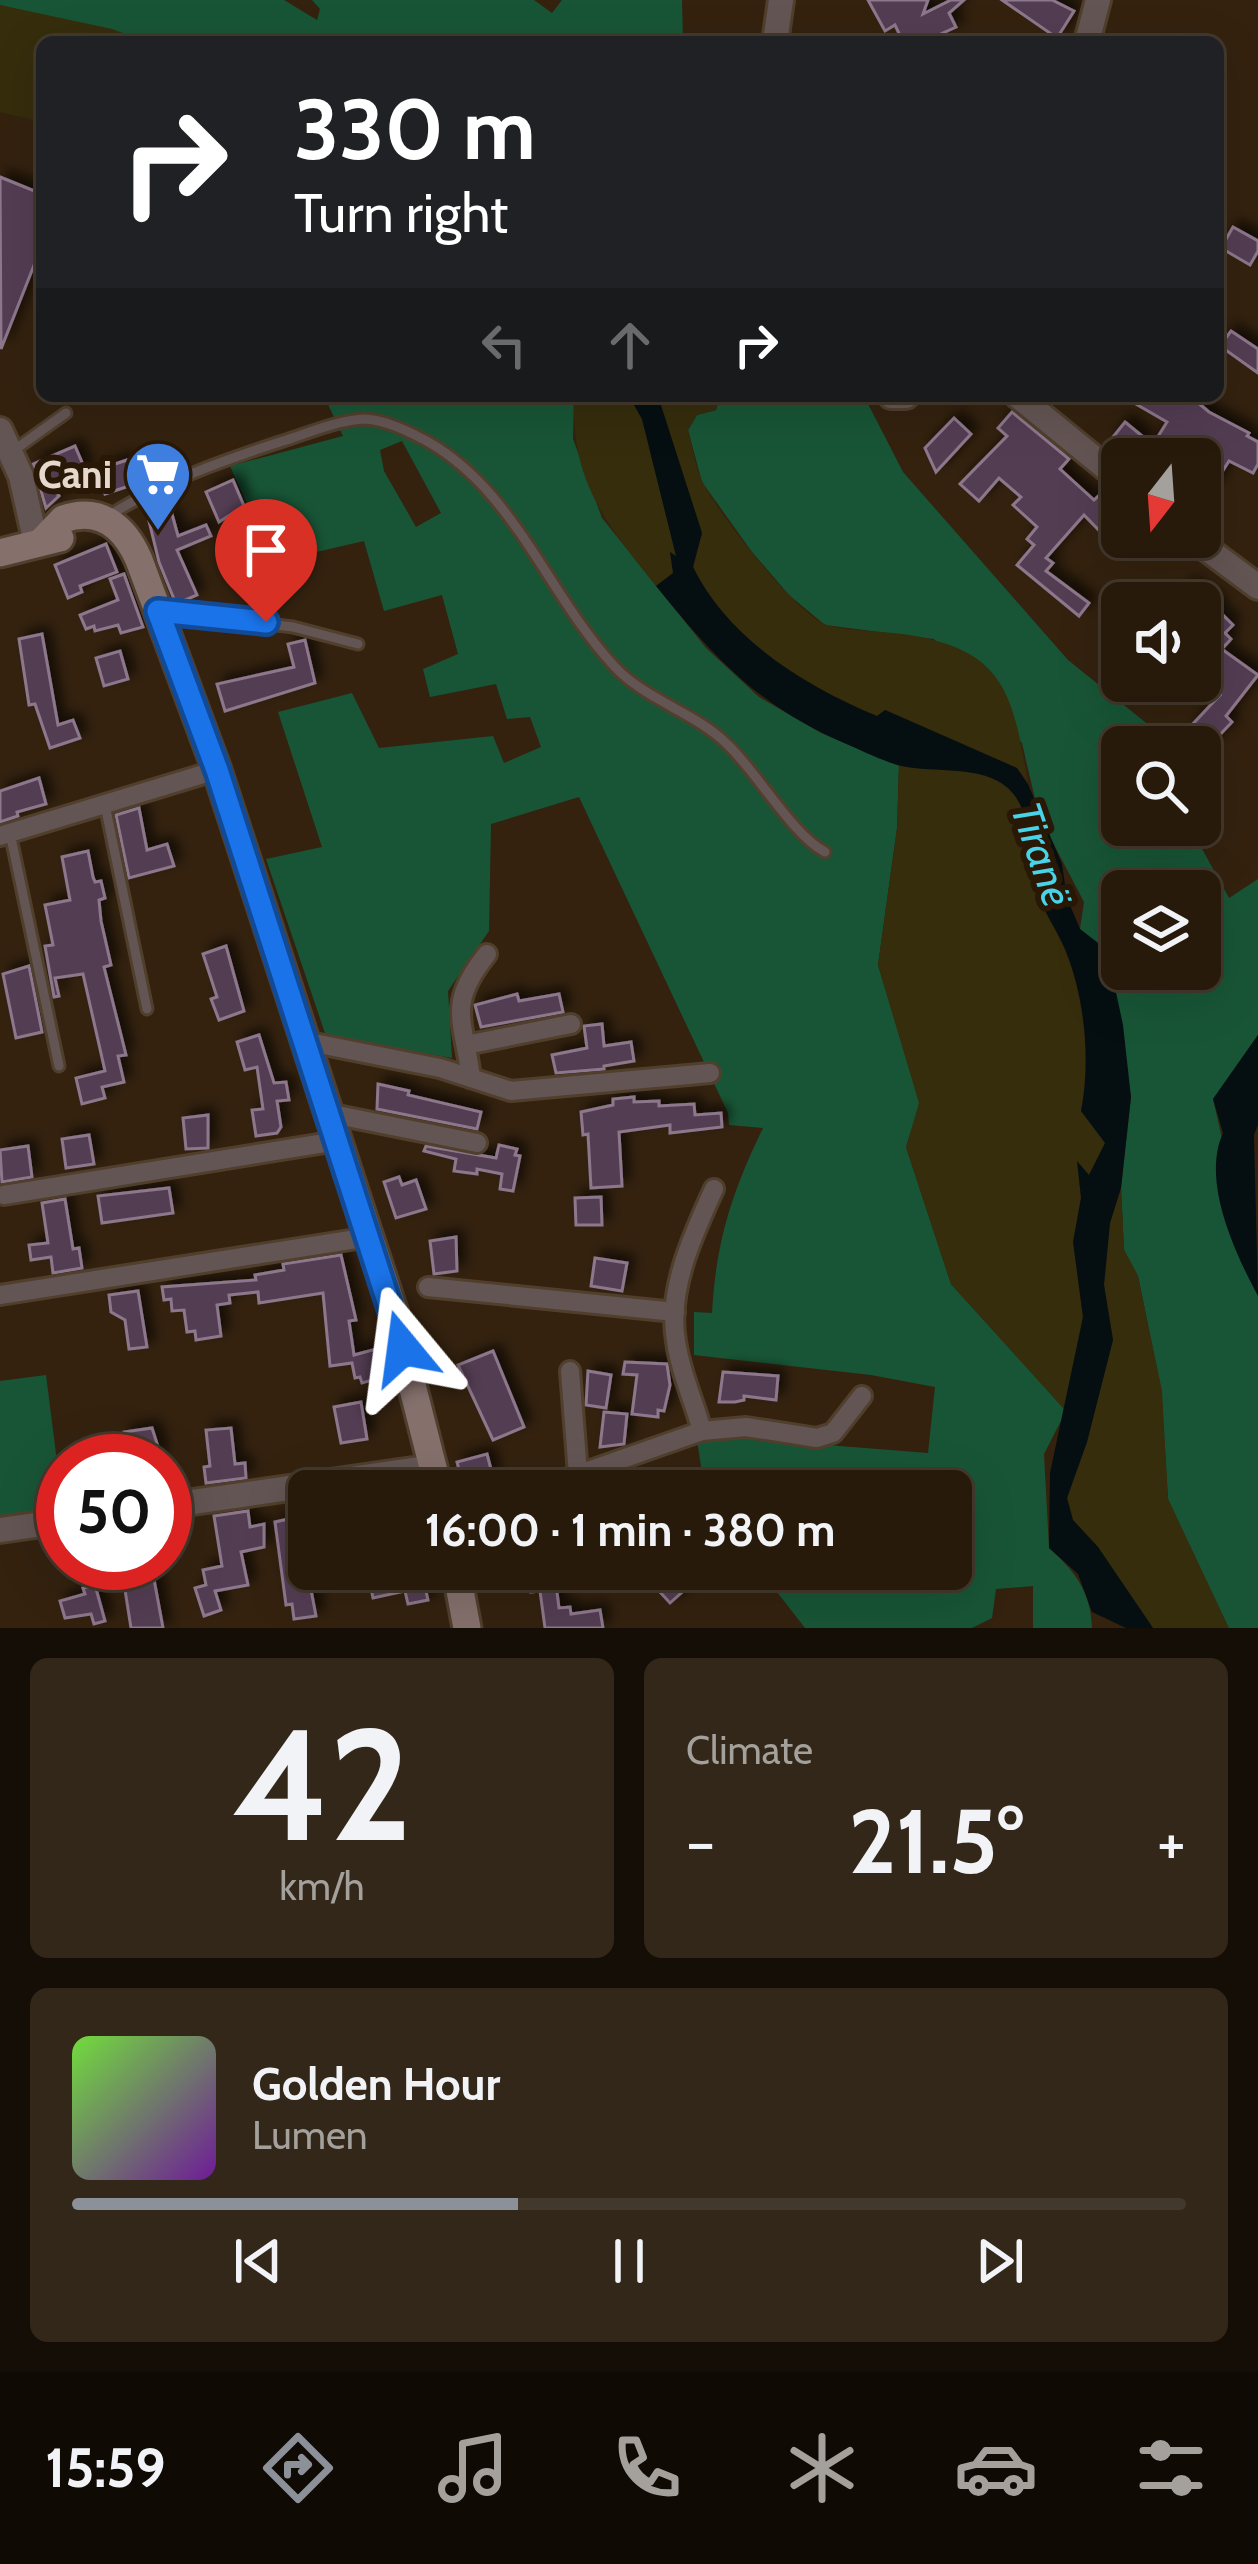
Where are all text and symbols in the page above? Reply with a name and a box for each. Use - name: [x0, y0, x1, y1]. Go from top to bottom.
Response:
- text: 330 m: [294, 78, 536, 180]
- icon: right: [96, 84, 252, 240]
- text: Turn right: [294, 180, 508, 246]
- icon: left: [471, 312, 537, 378]
- icon: ahead: [597, 312, 663, 378]
- icon: right: [723, 312, 789, 378]
- north arrow: [1101, 438, 1221, 558]
- map controls: [1101, 438, 1221, 990]
- supermarket icon: Cani: [123, 439, 193, 533]
- place label: Cani: [38, 450, 112, 498]
- pin: [215, 499, 317, 622]
- icon: arrive: [233, 517, 299, 583]
- button: sound: [1101, 582, 1221, 702]
- button: search: [1101, 726, 1221, 846]
- water label: Tiranë: [1000, 795, 1084, 914]
- button: layers: [1101, 870, 1221, 990]
- position arrow: [340, 1285, 466, 1411]
- speed limit sign: 50: [36, 1434, 192, 1590]
- text: 16:00 · 1 min · 380 m: [425, 1503, 835, 1557]
- text: 42: [232, 1689, 412, 1879]
- text: Climate: [686, 1726, 813, 1774]
- text: 21.5°: [848, 1786, 1024, 1896]
- text: −: [686, 1801, 715, 1882]
- text: +: [1157, 1801, 1186, 1882]
- text: km/h: [279, 1862, 365, 1910]
- text: Golden Hour: [252, 2057, 500, 2111]
- text: Lumen: [252, 2111, 368, 2159]
- icon: previous: [225, 2228, 291, 2294]
- icon: pause: [596, 2228, 662, 2294]
- icon: next: [967, 2228, 1033, 2294]
- icon: directions: [256, 2426, 340, 2510]
- icon: music: [431, 2426, 515, 2510]
- icon: phone: [605, 2426, 689, 2510]
- icon: climate: [780, 2426, 864, 2510]
- icon: car: [954, 2426, 1038, 2510]
- icon: filters: [1129, 2426, 1213, 2510]
- text: 15:59: [45, 2435, 166, 2501]

